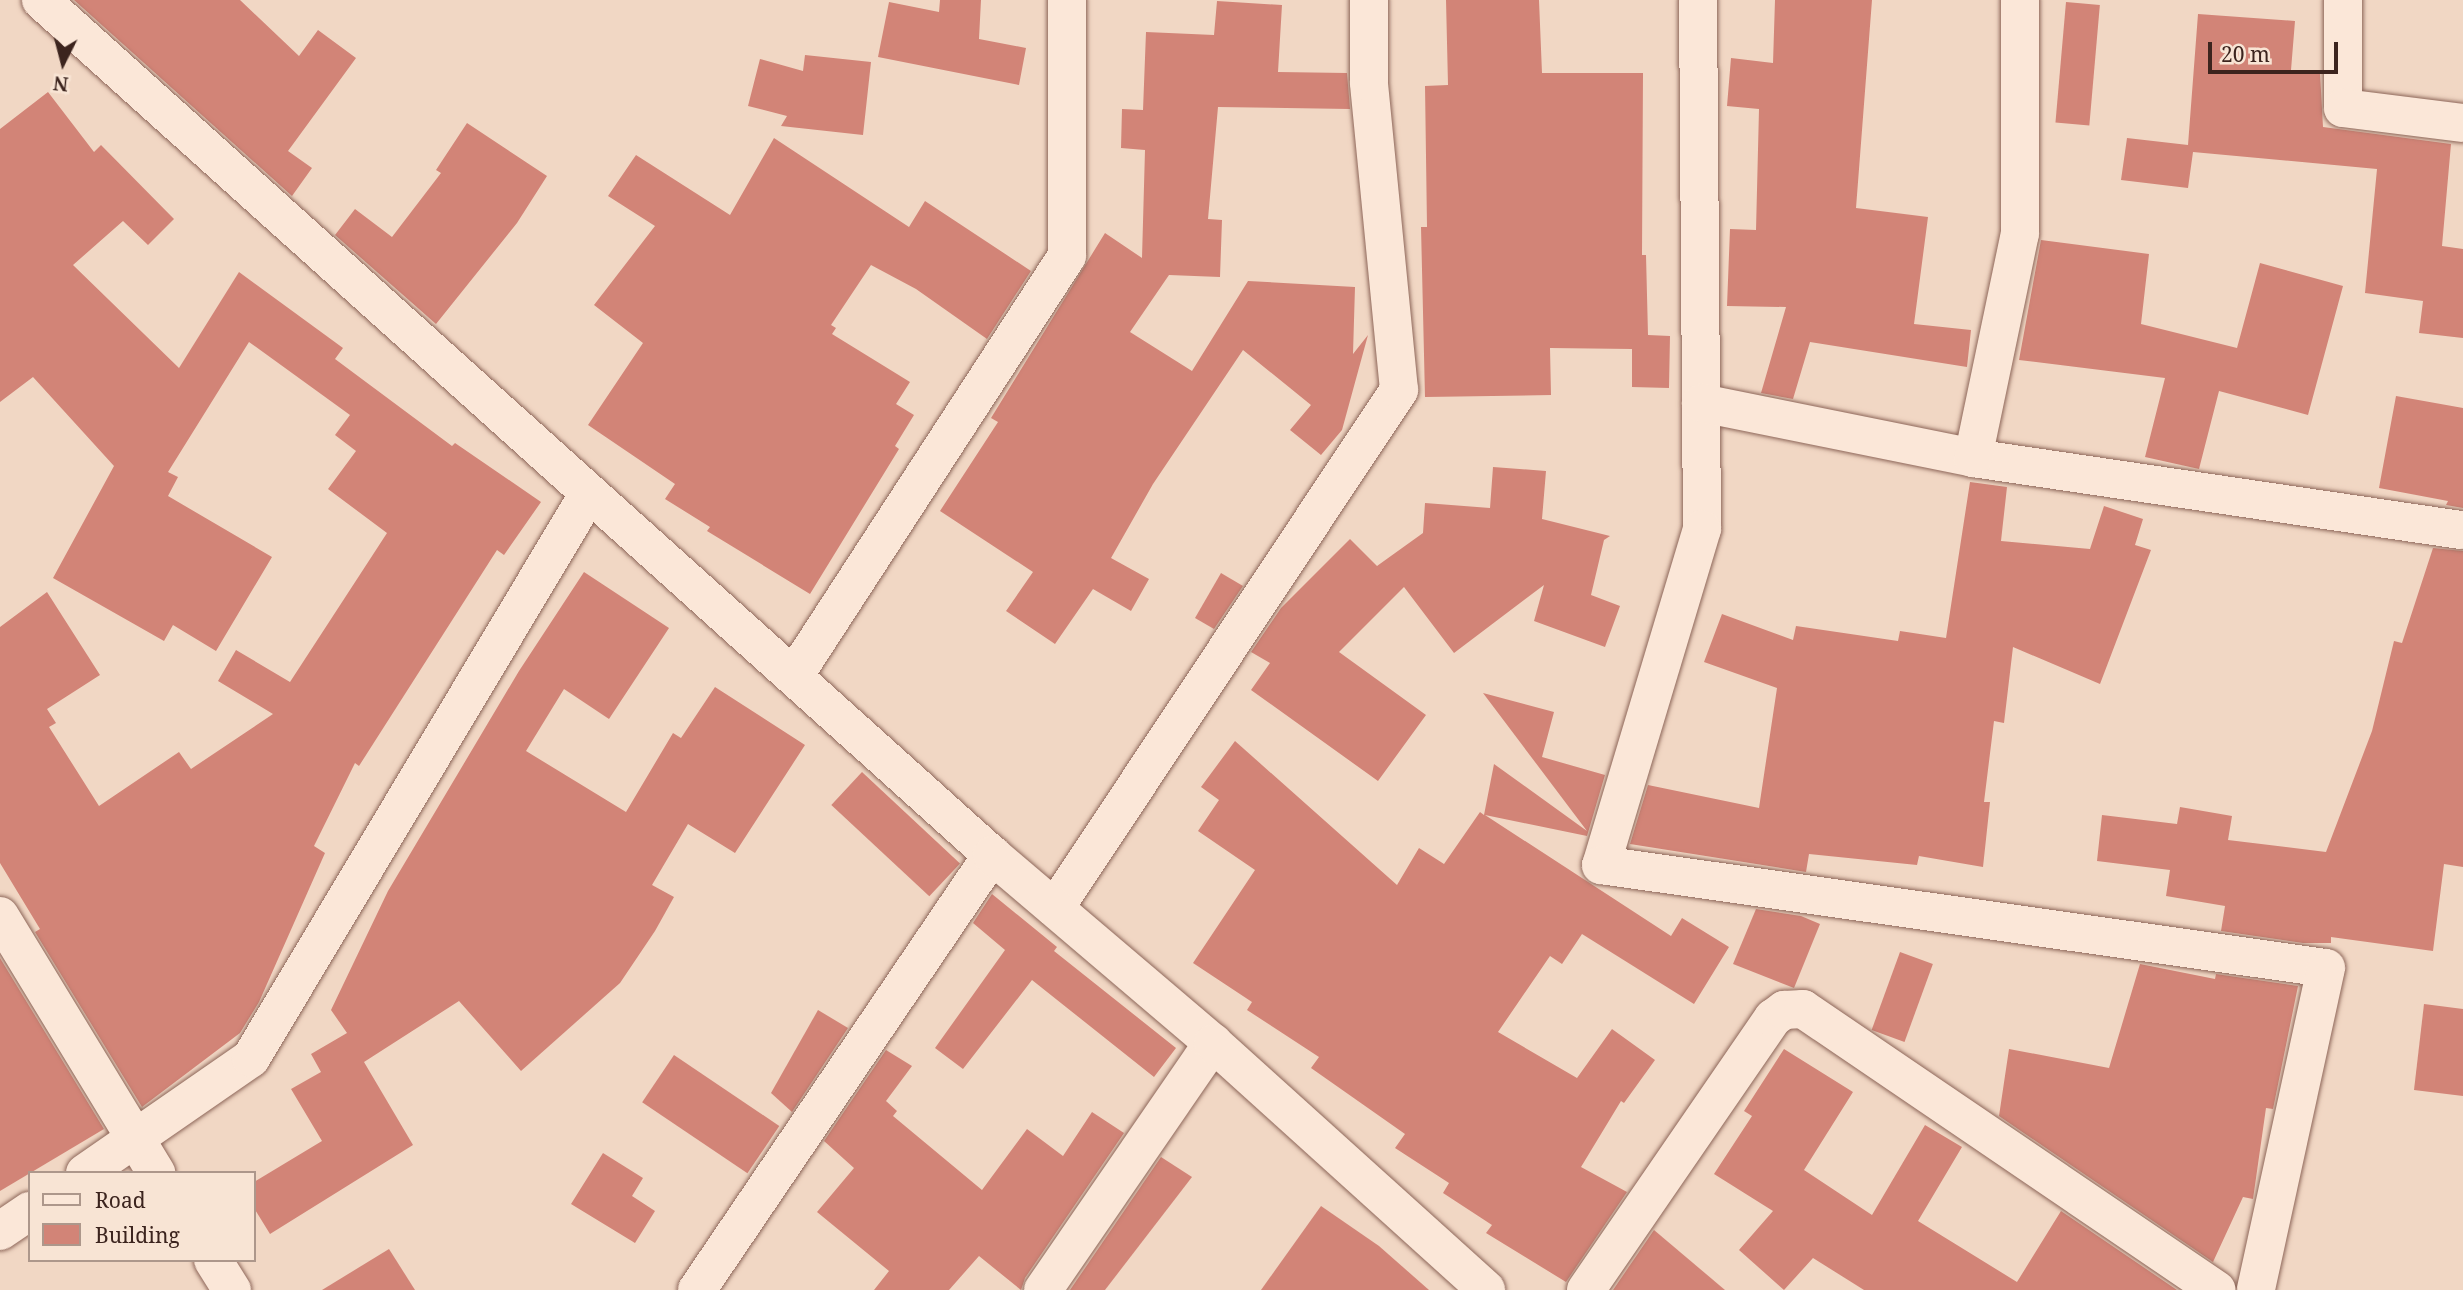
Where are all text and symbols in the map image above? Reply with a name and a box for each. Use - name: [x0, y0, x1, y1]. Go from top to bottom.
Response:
- north arrow: [28, 28, 98, 98]
- scale bar: [2211, 28, 2340, 72]
- text: 20 m: [2221, 40, 2270, 68]
- text: N: [52, 70, 70, 98]
- legend: [28, 1171, 256, 1262]
- text: Road: [95, 1186, 146, 1214]
- text: Building: [95, 1221, 180, 1249]

